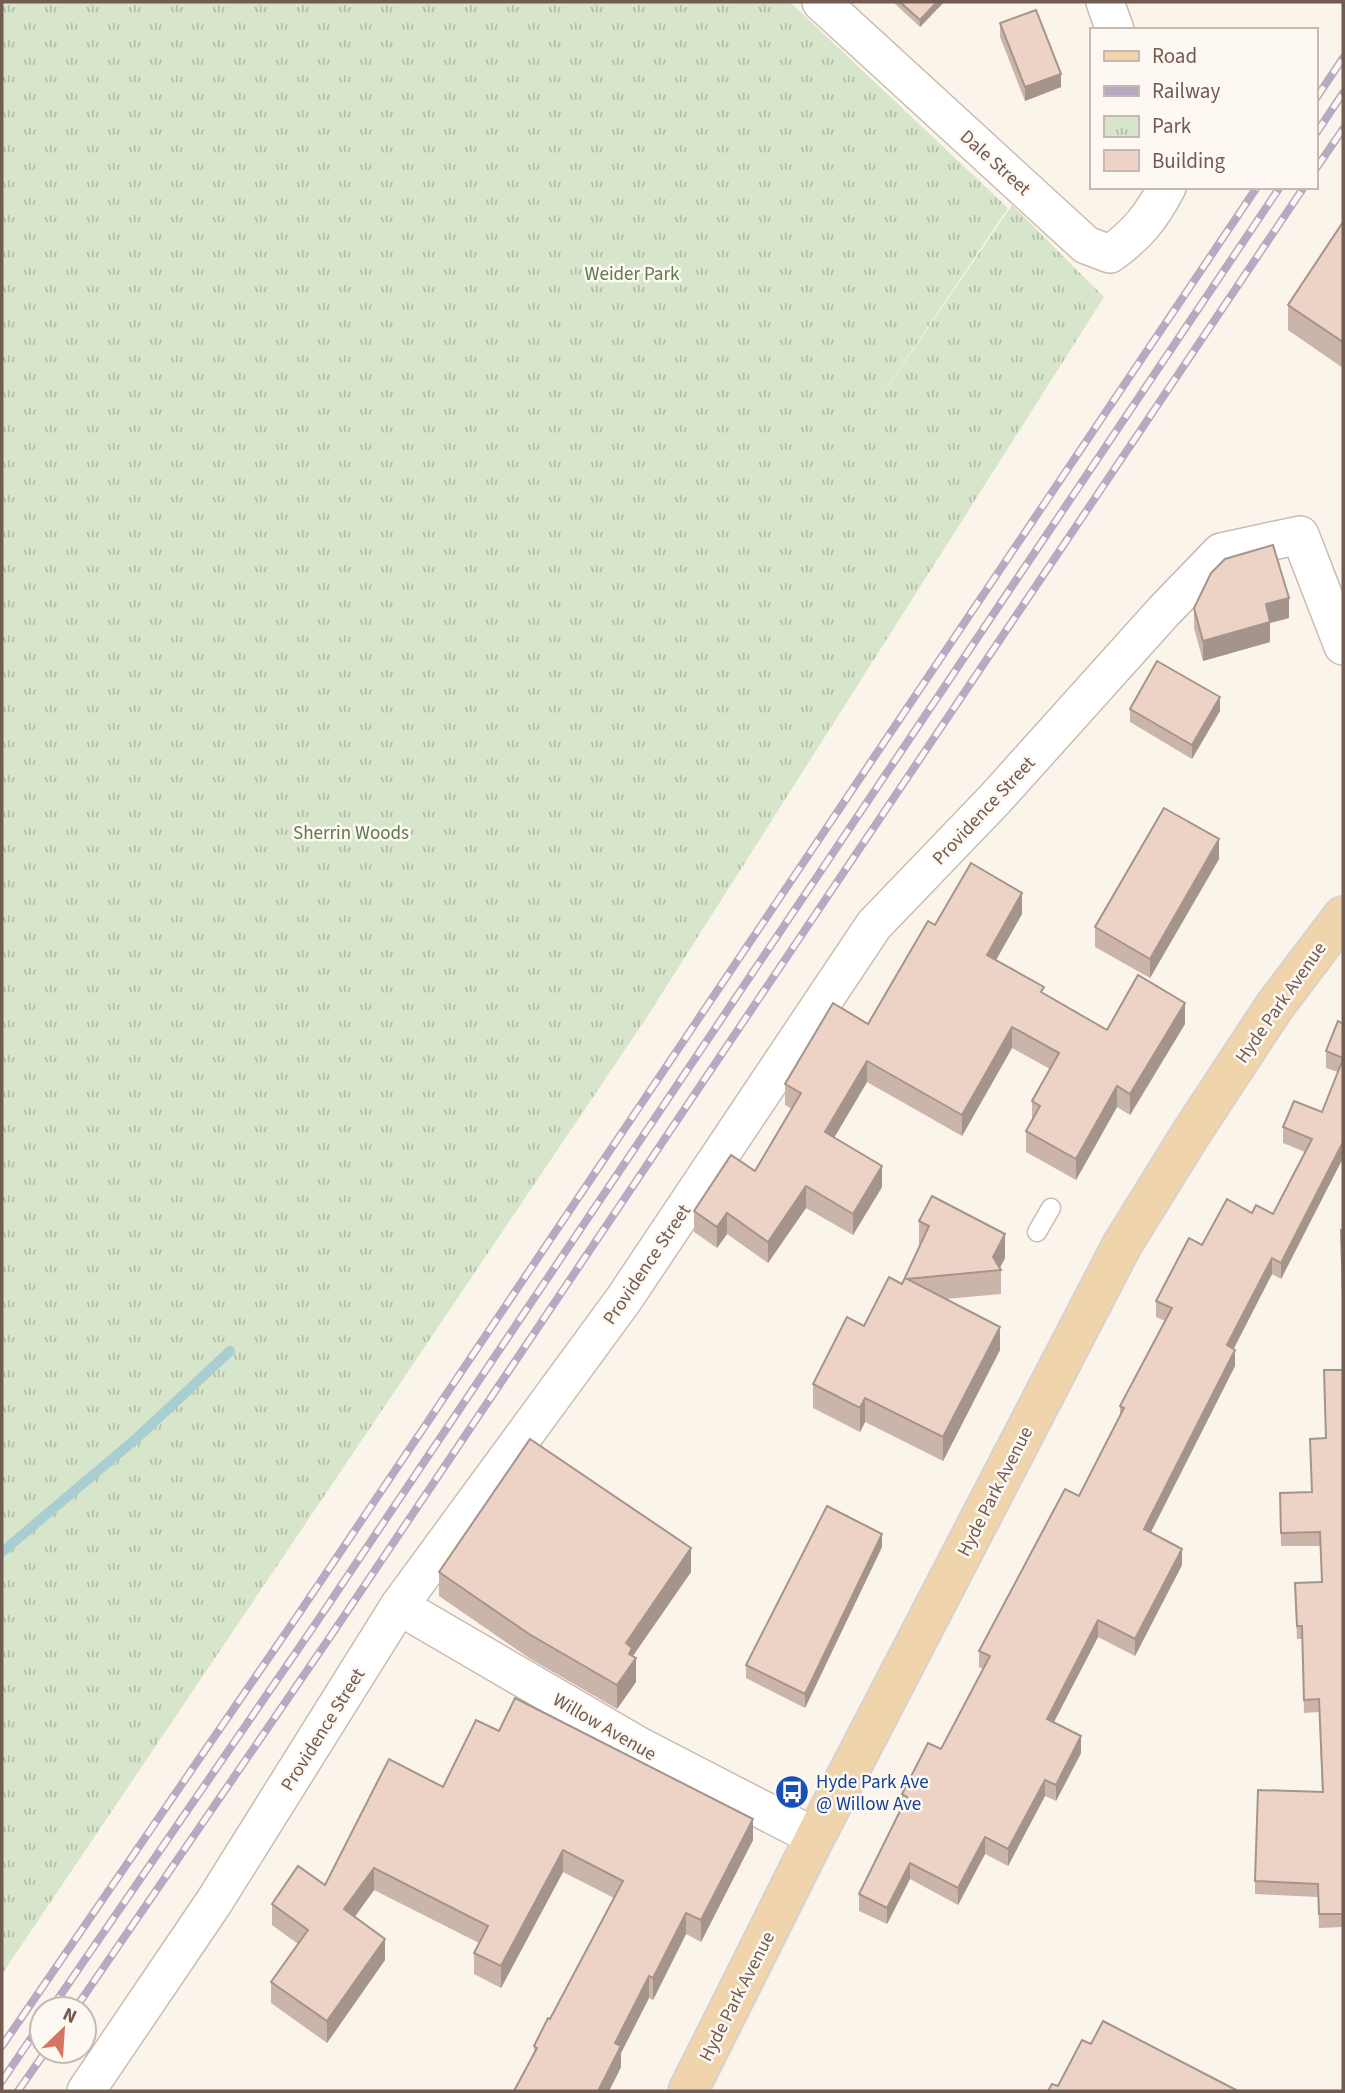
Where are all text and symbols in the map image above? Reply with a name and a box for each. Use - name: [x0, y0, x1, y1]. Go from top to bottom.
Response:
- legend: [1090, 28, 1317, 189]
- text: Road: [1152, 41, 1197, 71]
- text: Railway: [1152, 76, 1220, 106]
- text: Park: [1152, 111, 1192, 141]
- street label: Dale Street: [954, 124, 1037, 203]
- text: Building: [1152, 146, 1226, 176]
- park label: Weider Park: [585, 261, 680, 288]
- street label: Providence Street: [926, 750, 1042, 872]
- park label: Sherrin Woods: [293, 820, 409, 847]
- street label: Hyde Park Avenue: [1229, 937, 1333, 1069]
- street label: Providence Street: [597, 1199, 698, 1331]
- street label: Hyde Park Avenue: [951, 1422, 1040, 1561]
- street label: Providence Street: [275, 1663, 372, 1796]
- street label: Willow Avenue: [547, 1687, 661, 1768]
- place label: Hyde Park Ave @ Willow Ave: [816, 1769, 929, 1818]
- bus stop icon: Hyde Park Ave @ Willow Ave: [773, 1773, 811, 1811]
- street label: Hyde Park Avenue: [693, 1927, 782, 2066]
- north arrow: [28, 1995, 98, 2065]
- text: N: [58, 2001, 81, 2031]

